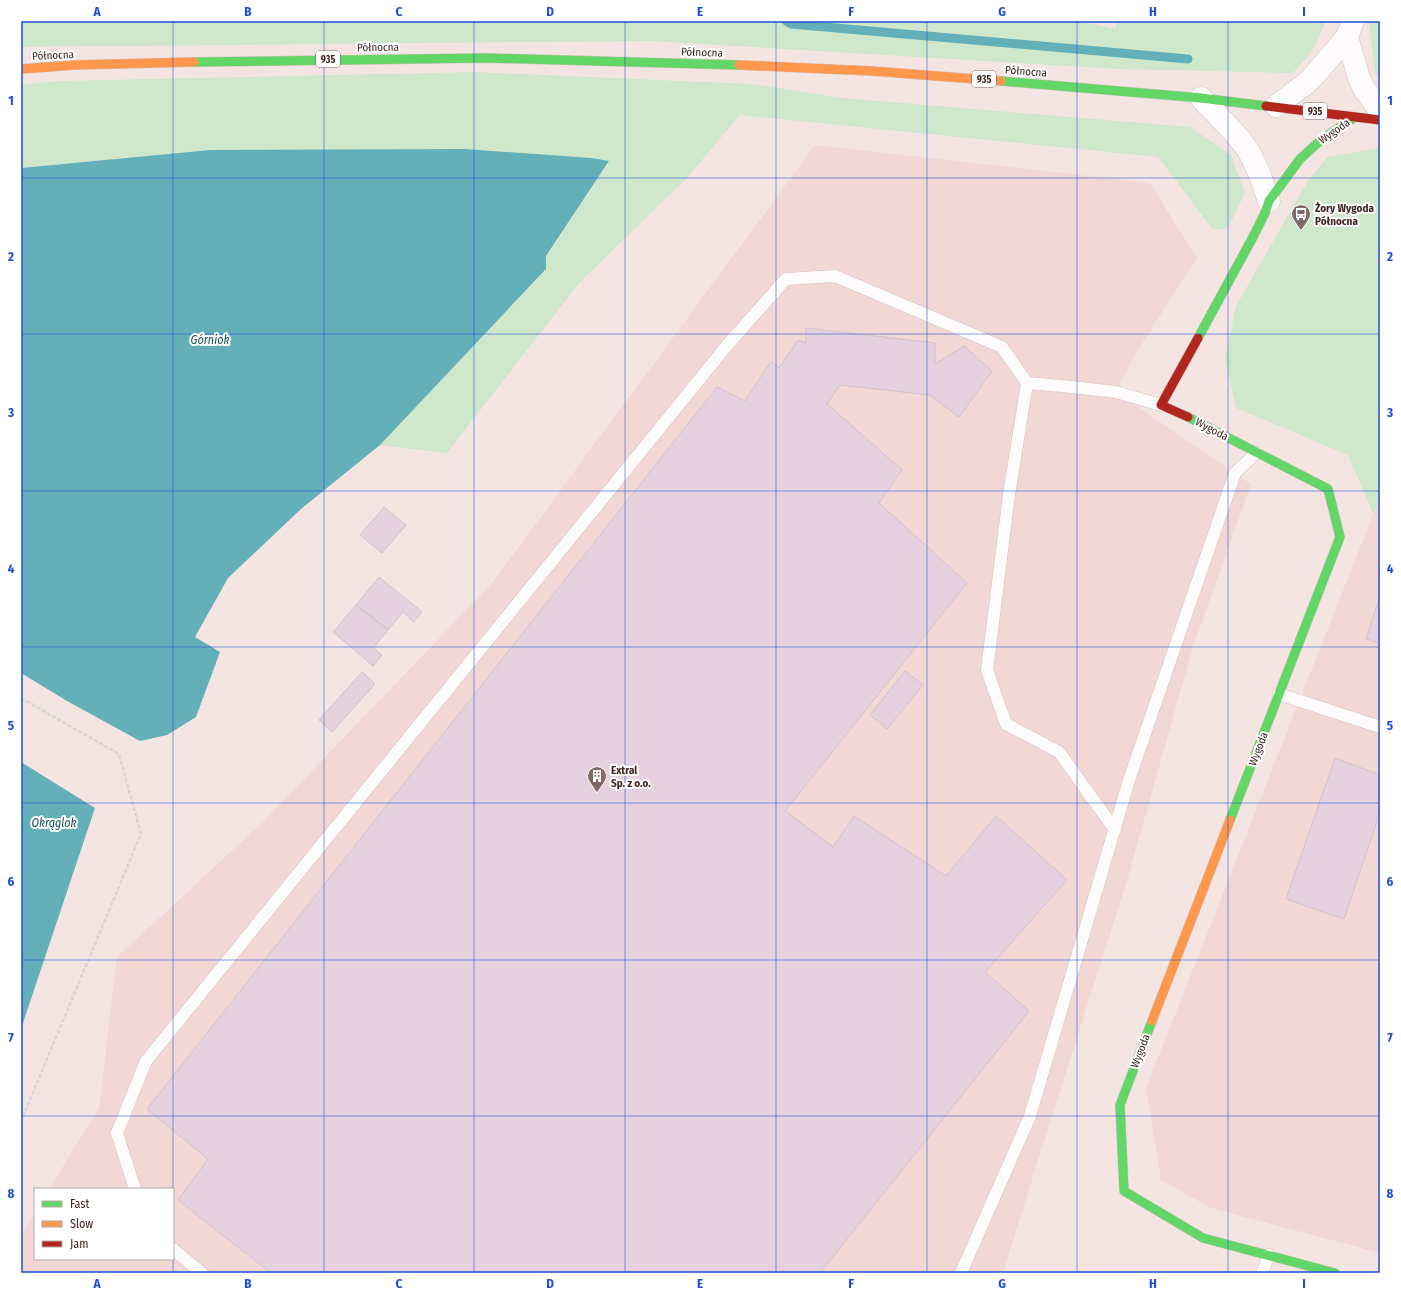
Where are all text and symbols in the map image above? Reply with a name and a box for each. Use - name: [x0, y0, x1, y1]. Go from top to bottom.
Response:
- text: A: [92, 4, 101, 19]
- text: B: [244, 4, 252, 19]
- text: C: [396, 4, 403, 19]
- text: D: [546, 4, 554, 19]
- text: E: [697, 4, 703, 19]
- text: F: [848, 4, 854, 19]
- text: G: [998, 4, 1006, 19]
- text: H: [1149, 4, 1157, 19]
- text: I: [1302, 4, 1306, 19]
- street label: Północna: [357, 41, 399, 54]
- street label: Północna: [681, 45, 723, 60]
- street label: Północna: [32, 48, 74, 63]
- road number: 935: [316, 51, 340, 67]
- street label: Północna: [1005, 63, 1047, 80]
- road number: 935: [972, 71, 996, 87]
- text: 1: [8, 93, 14, 108]
- text: 1: [1387, 93, 1393, 108]
- road number: 935: [1303, 103, 1327, 119]
- street label: Wygoda: [1316, 116, 1352, 147]
- place label: Żory Wygoda Północna: [1315, 202, 1374, 228]
- bus stop icon: Żory Wygoda Północna: [1290, 203, 1312, 231]
- text: 2: [7, 249, 14, 264]
- text: 2: [1386, 249, 1393, 264]
- water label: Górniok: [191, 333, 229, 347]
- text: 3: [7, 405, 14, 420]
- text: 3: [1386, 405, 1393, 420]
- street label: Wygoda: [1193, 415, 1230, 443]
- text: 4: [8, 561, 15, 576]
- text: 4: [1387, 561, 1394, 576]
- text: 5: [8, 718, 14, 733]
- text: 5: [1387, 718, 1393, 733]
- street label: Wygoda: [1246, 730, 1271, 768]
- place label: Extral Sp. z o.o.: [611, 764, 651, 790]
- building icon: Extral Sp. z o.o.: [586, 765, 608, 793]
- water label: Okrąglok: [31, 816, 77, 830]
- text: 6: [8, 874, 15, 889]
- text: 6: [1387, 874, 1394, 889]
- text: 7: [8, 1030, 14, 1045]
- text: 7: [1387, 1030, 1393, 1045]
- street label: Wygoda: [1128, 1032, 1153, 1070]
- text: 8: [8, 1186, 15, 1201]
- text: 8: [1387, 1186, 1394, 1201]
- legend: [34, 1188, 174, 1260]
- text: Fast: [70, 1197, 89, 1211]
- text: Slow: [70, 1217, 93, 1231]
- text: Jam: [70, 1237, 88, 1251]
- text: A: [92, 1276, 101, 1291]
- text: B: [244, 1276, 252, 1291]
- text: C: [396, 1276, 403, 1291]
- text: D: [546, 1276, 554, 1291]
- text: E: [697, 1276, 703, 1291]
- text: F: [848, 1276, 854, 1291]
- text: G: [998, 1276, 1006, 1291]
- text: H: [1149, 1276, 1157, 1291]
- text: I: [1302, 1276, 1306, 1291]

